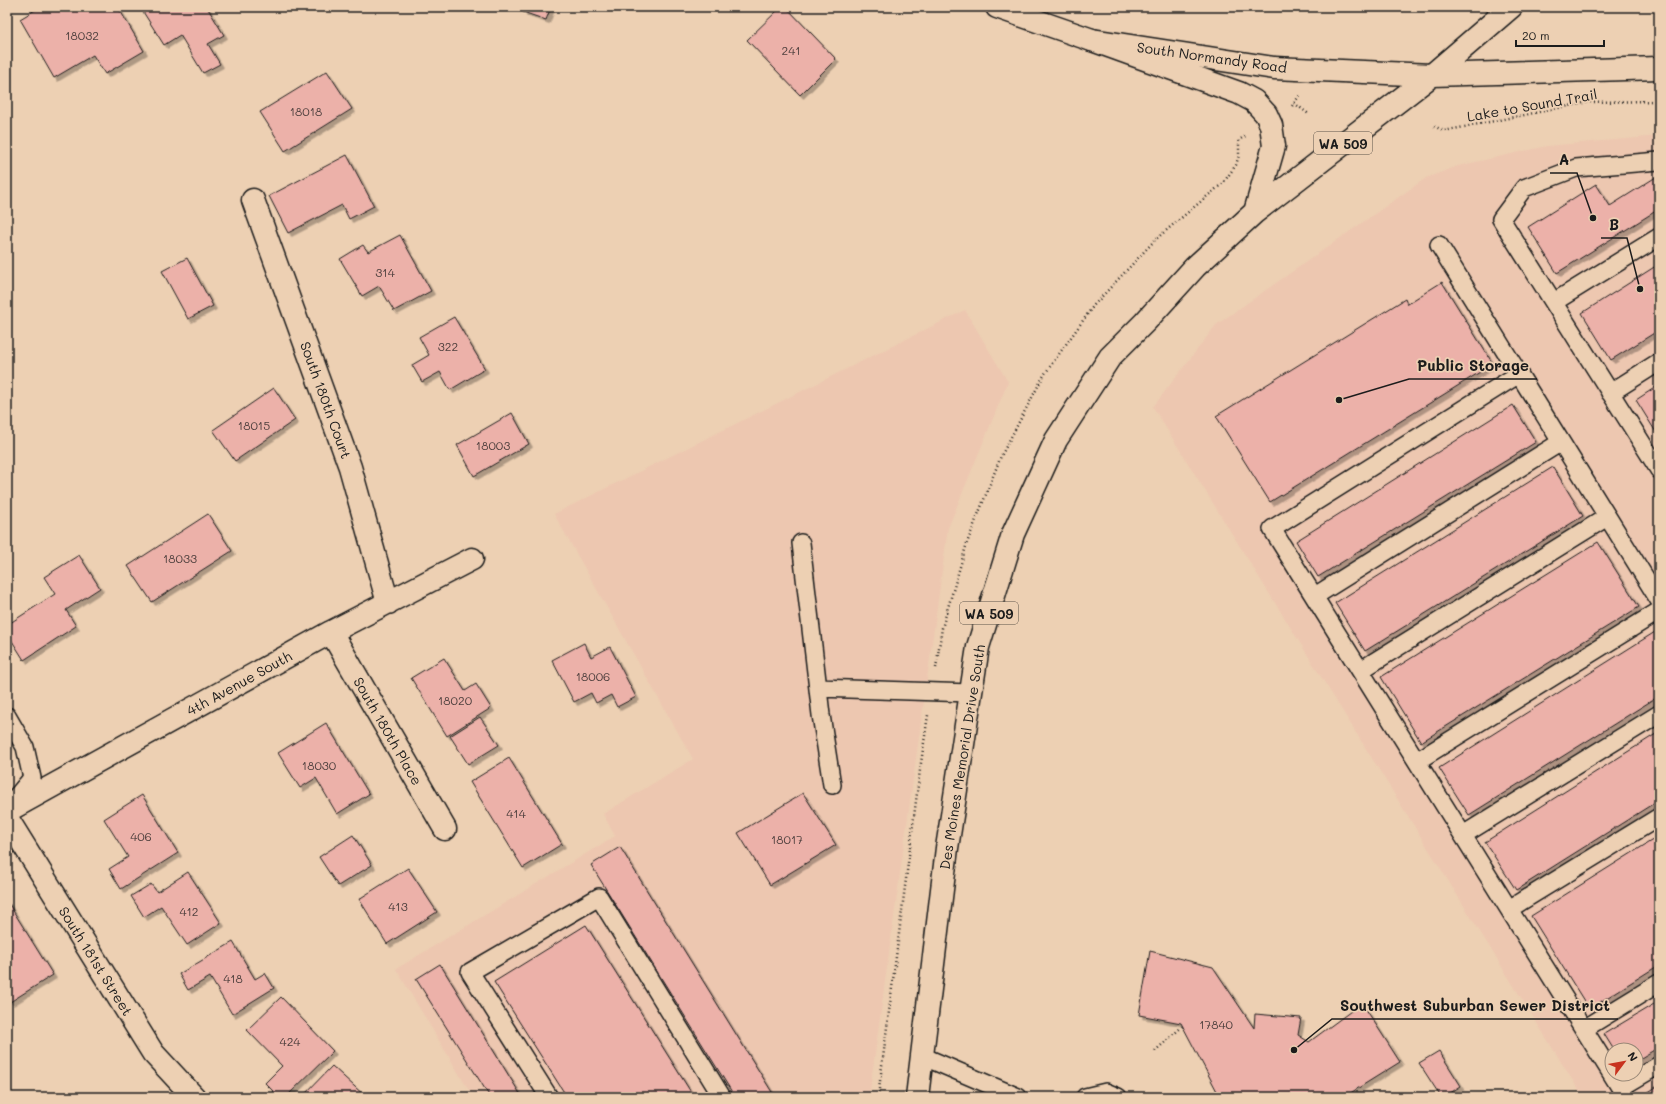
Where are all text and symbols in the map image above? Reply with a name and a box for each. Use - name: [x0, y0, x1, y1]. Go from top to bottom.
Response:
- scale bar: [1516, 22, 1604, 48]
- house number: 18032: [65, 27, 99, 43]
- text: 20 m: [1522, 27, 1550, 43]
- street label: South Normandy Road: [1136, 37, 1288, 77]
- house number: 241: [781, 42, 801, 58]
- street label: Lake to Sound Trail: [1465, 84, 1599, 126]
- house number: 18018: [290, 103, 322, 119]
- road number: WA 509: [1314, 132, 1372, 154]
- callout: A: [1550, 146, 1577, 173]
- text: A: [1559, 149, 1569, 169]
- callout: B: [1601, 211, 1627, 238]
- text: B: [1609, 214, 1619, 234]
- house number: 314: [375, 264, 395, 280]
- house number: 322: [438, 338, 458, 354]
- street label: South 180th Court: [296, 339, 356, 461]
- callout: Public Storage: [1409, 352, 1537, 379]
- text: Public Storage: [1417, 355, 1529, 375]
- house number: 18015: [238, 417, 270, 433]
- house number: 18003: [476, 437, 510, 453]
- house number: 18033: [163, 550, 197, 566]
- road number: WA 509: [960, 602, 1018, 624]
- street label: Des Moines Memorial Drive South: [935, 643, 989, 871]
- street label: 4th Avenue South: [183, 646, 295, 720]
- house number: 18006: [576, 668, 610, 684]
- street label: South 180th Place: [349, 673, 427, 789]
- house number: 18020: [438, 692, 473, 708]
- house number: 18030: [302, 757, 337, 773]
- house number: 414: [506, 805, 526, 821]
- house number: 406: [130, 828, 152, 844]
- house number: 18017: [771, 831, 803, 847]
- house number: 413: [388, 898, 408, 914]
- street label: South 181st Street: [55, 903, 137, 1019]
- house number: 412: [179, 903, 199, 919]
- house number: 418: [223, 970, 243, 986]
- callout: Southwest Suburban Sewer District: [1332, 992, 1618, 1019]
- text: Southwest Suburban Sewer District: [1340, 995, 1610, 1015]
- house number: 17840: [1199, 1016, 1233, 1032]
- house number: 424: [280, 1033, 300, 1049]
- north arrow: [1604, 1042, 1644, 1082]
- text: N: [1624, 1049, 1641, 1064]

